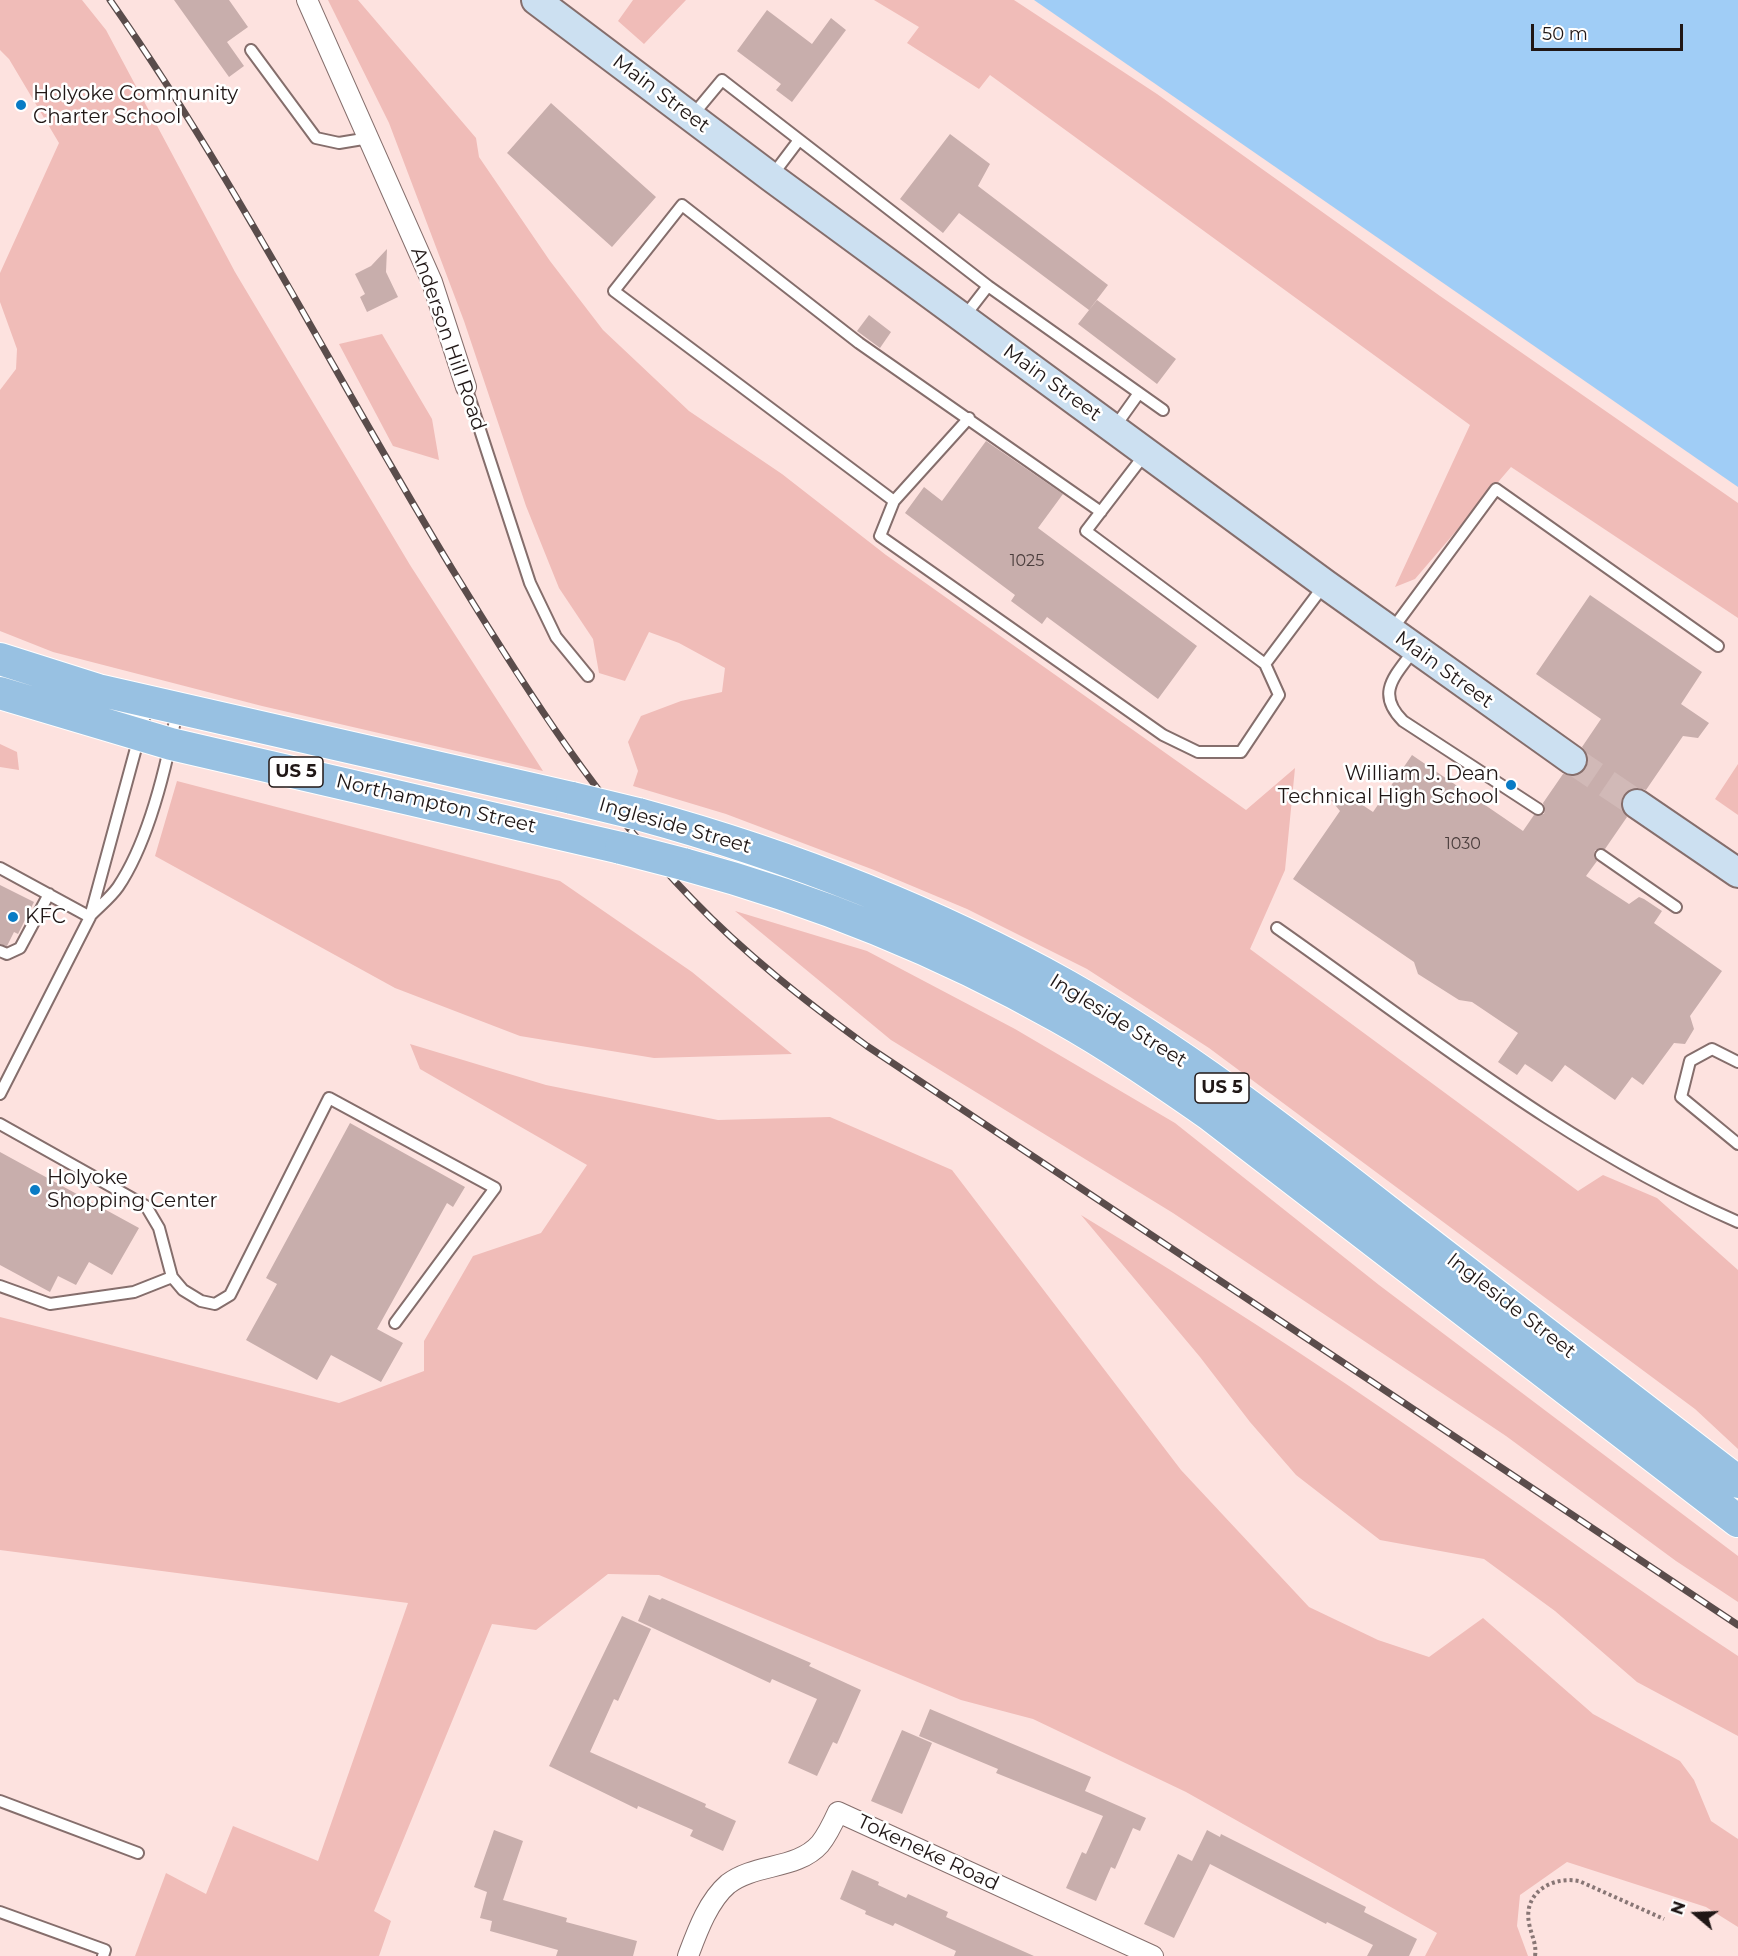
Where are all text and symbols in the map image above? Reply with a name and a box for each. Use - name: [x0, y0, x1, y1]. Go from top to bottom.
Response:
- scale bar: [1534, 12, 1686, 50]
- text: 50 m: [1542, 23, 1588, 45]
- street label: Main Street: [608, 50, 714, 138]
- place label: Holyoke Community Charter School: [33, 82, 238, 129]
- marker: Holyoke Community Charter School: [14, 98, 28, 112]
- street label: Anderson Hill Road: [405, 244, 491, 434]
- street label: Main Street: [998, 339, 1106, 427]
- house number: 1025: [1010, 551, 1044, 571]
- street label: Main Street: [1390, 626, 1498, 714]
- road number: US 5: [269, 757, 323, 787]
- place label: William J. Dean Technical High School: [1278, 762, 1499, 809]
- street label: Northampton Street: [334, 769, 538, 839]
- marker: William J. Dean Technical High School: [1504, 778, 1518, 792]
- street label: Ingleside Street: [596, 793, 754, 859]
- house number: 1030: [1445, 834, 1481, 854]
- place label: KFC: [25, 905, 66, 929]
- marker: KFC: [6, 910, 20, 924]
- street label: Ingleside Street: [1045, 969, 1191, 1073]
- road number: US 5: [1195, 1073, 1249, 1103]
- place label: Holyoke Shopping Center: [47, 1166, 217, 1213]
- marker: Holyoke Shopping Center: [28, 1183, 42, 1197]
- street label: Ingleside Street: [1442, 1248, 1580, 1364]
- street label: Tokeneke Road: [853, 1810, 1003, 1896]
- north arrow: [1666, 1884, 1726, 1944]
- text: N: [1667, 1899, 1690, 1917]

